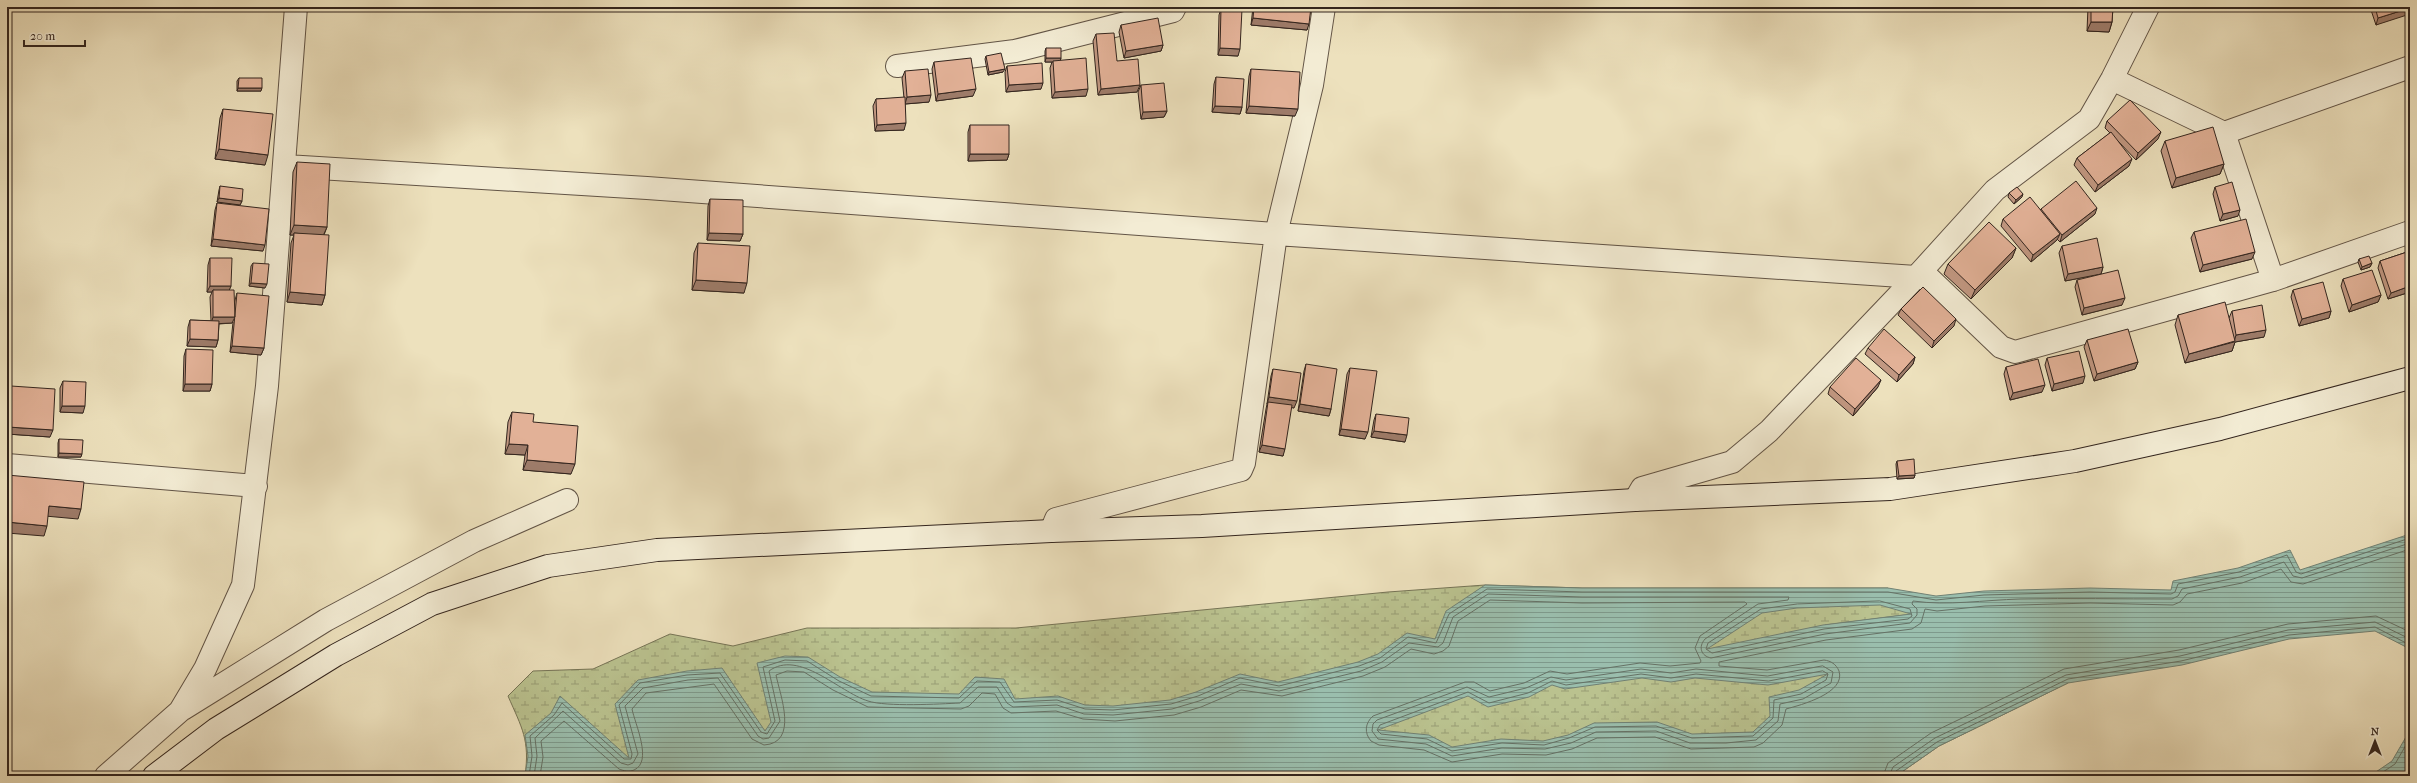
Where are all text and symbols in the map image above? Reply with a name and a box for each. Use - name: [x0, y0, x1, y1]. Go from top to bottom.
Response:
- scale bar: [24, 22, 85, 48]
- text: 20 m: [30, 29, 55, 43]
- north arrow: [2355, 721, 2395, 761]
- text: N: [2371, 725, 2380, 738]

